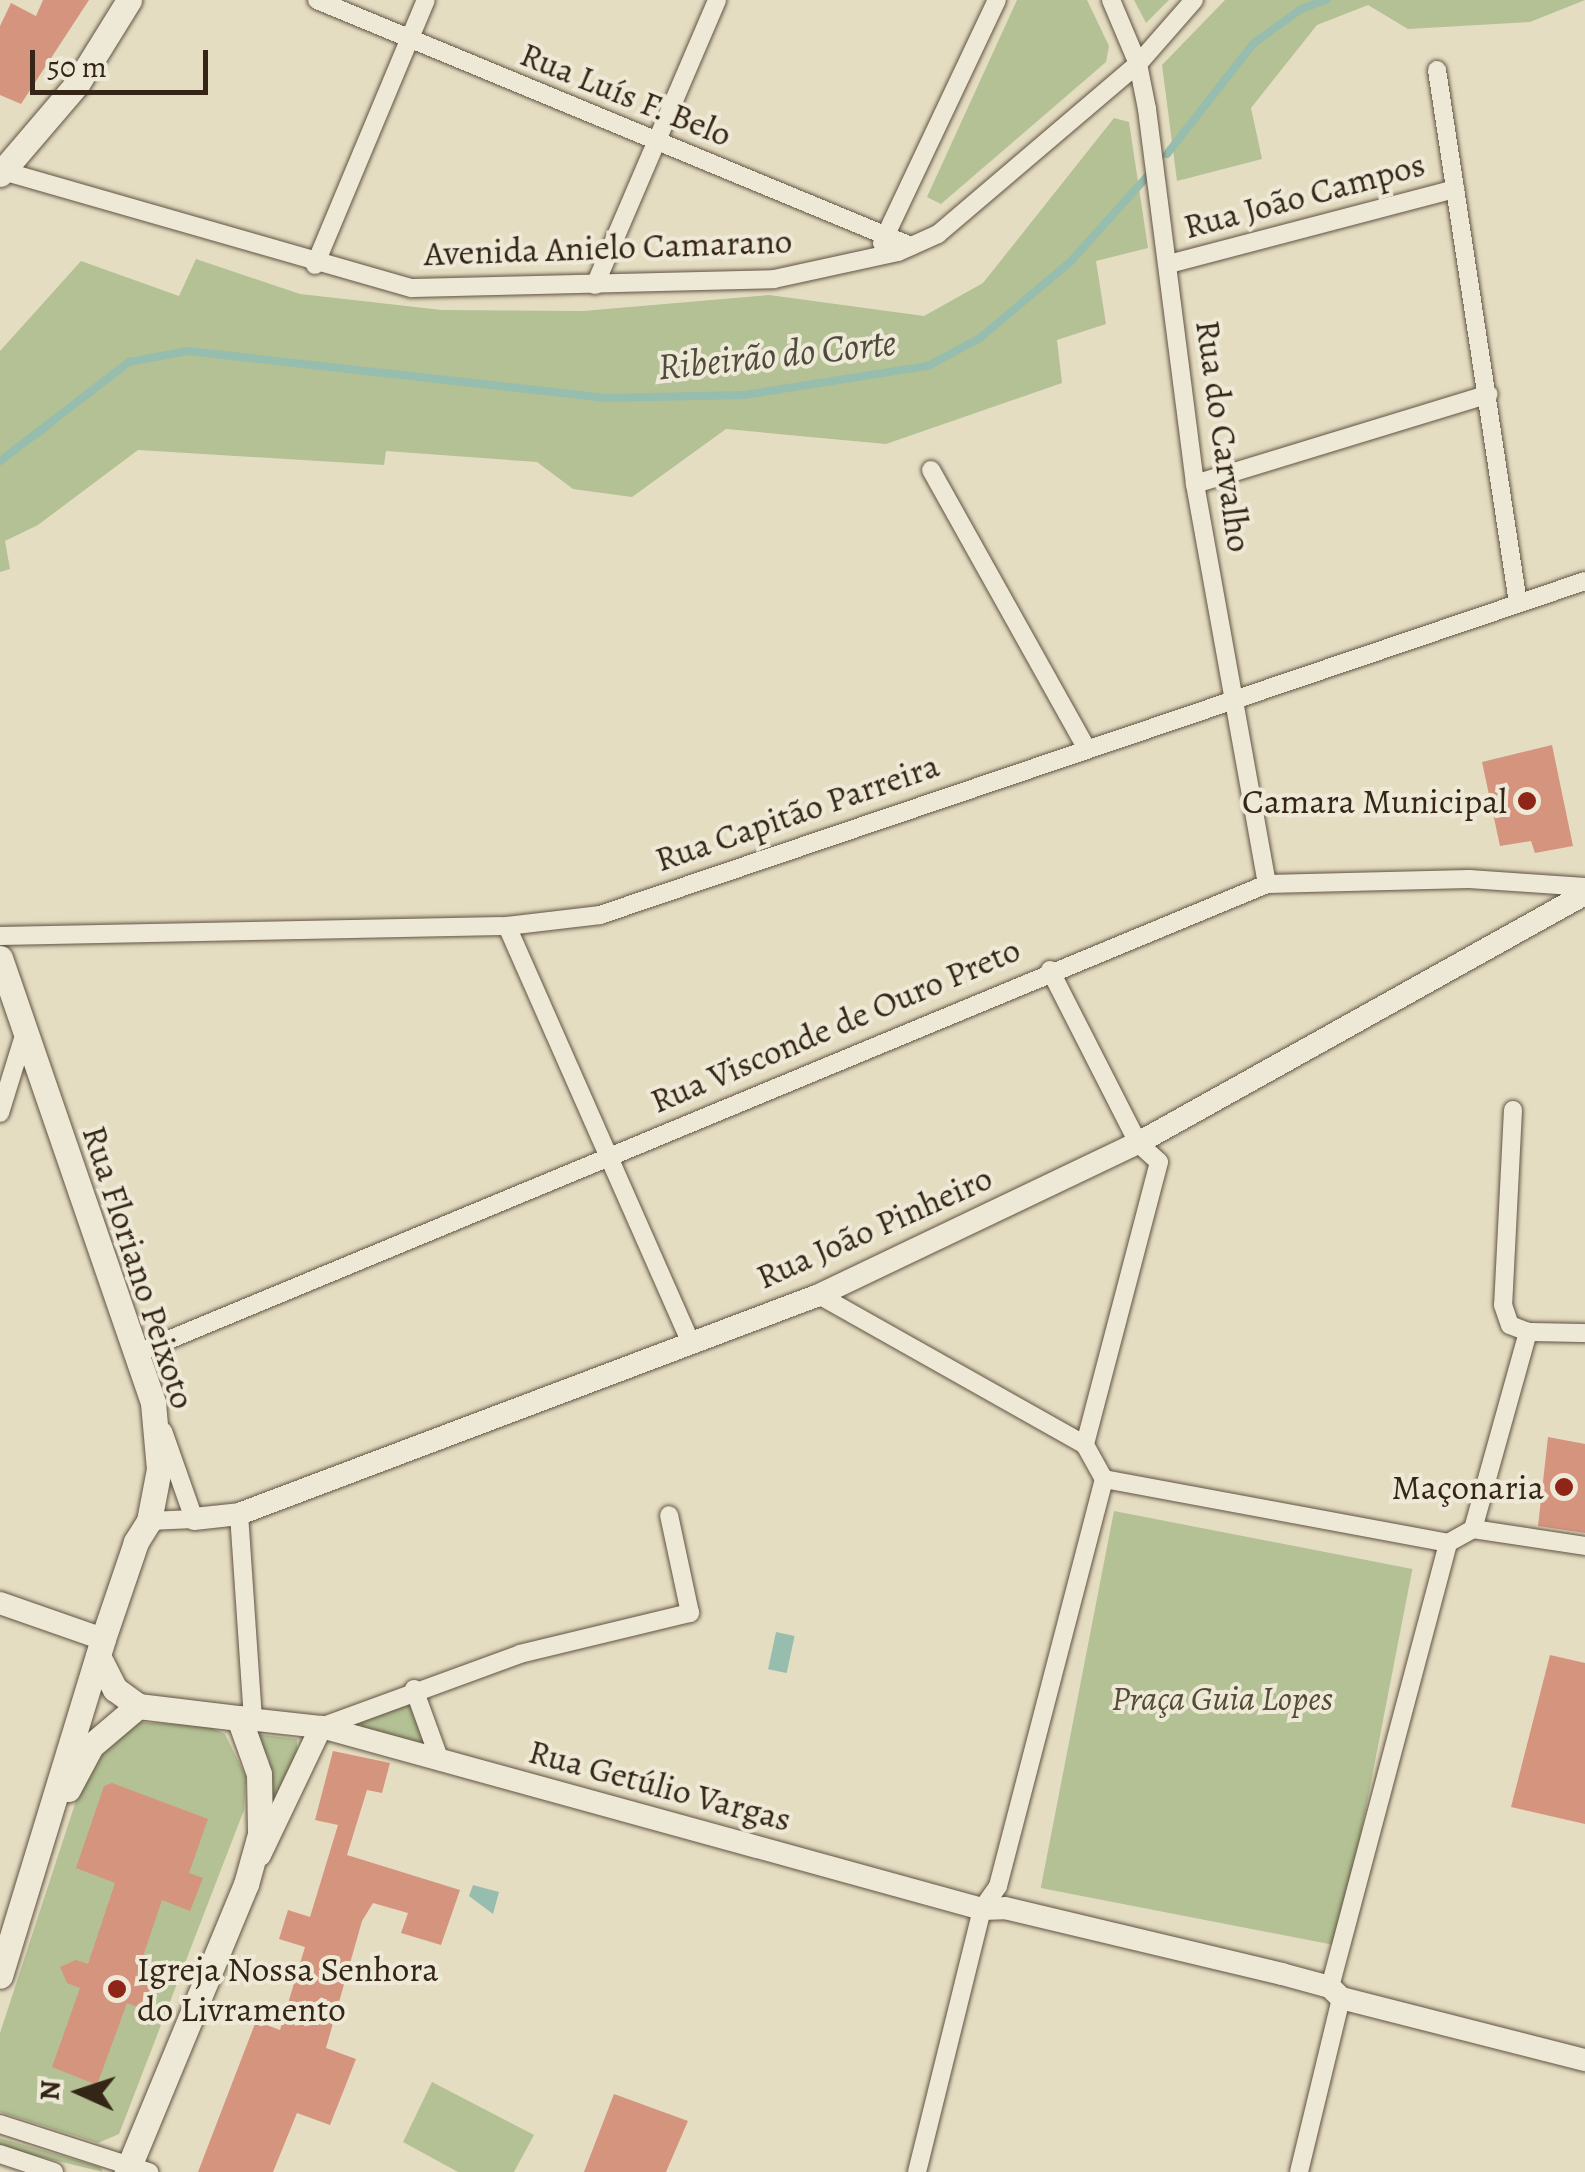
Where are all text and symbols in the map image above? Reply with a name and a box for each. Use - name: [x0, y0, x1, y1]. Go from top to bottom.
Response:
- scale bar: [35, 30, 212, 92]
- street label: Rua Luís F. Belo: [514, 32, 738, 156]
- text: 50 m: [47, 47, 107, 87]
- street label: Rua João Campos: [1179, 143, 1429, 247]
- street label: Avenida Anielo Camarano: [423, 220, 793, 274]
- street label: Rua do Carvalho: [1187, 317, 1261, 555]
- water label: Ribeirão do Corte: [656, 320, 898, 390]
- street label: Rua Capitão Parreira: [649, 744, 945, 880]
- place label: Camara Municipal: [1242, 780, 1507, 822]
- marker: Camara Municipal: [1516, 790, 1538, 812]
- street label: Rua Visconde de Ouro Preto: [644, 928, 1026, 1122]
- street label: Rua Floriano Peixoto: [73, 1120, 205, 1414]
- street label: Rua João Pinheiro: [750, 1156, 998, 1298]
- place label: Maçonaria: [1392, 1466, 1544, 1508]
- marker: Maçonaria: [1553, 1476, 1575, 1498]
- park label: Praça Guia Lopes: [1111, 1677, 1333, 1719]
- street label: Rua Getúlio Vargas: [524, 1730, 796, 1840]
- place label: Igreja Nossa Senhora do Livramento: [137, 1948, 439, 2030]
- marker: Igreja Nossa Senhora do Livramento: [106, 1978, 128, 2000]
- north arrow: [30, 2042, 130, 2142]
- text: N: [31, 2079, 70, 2102]

